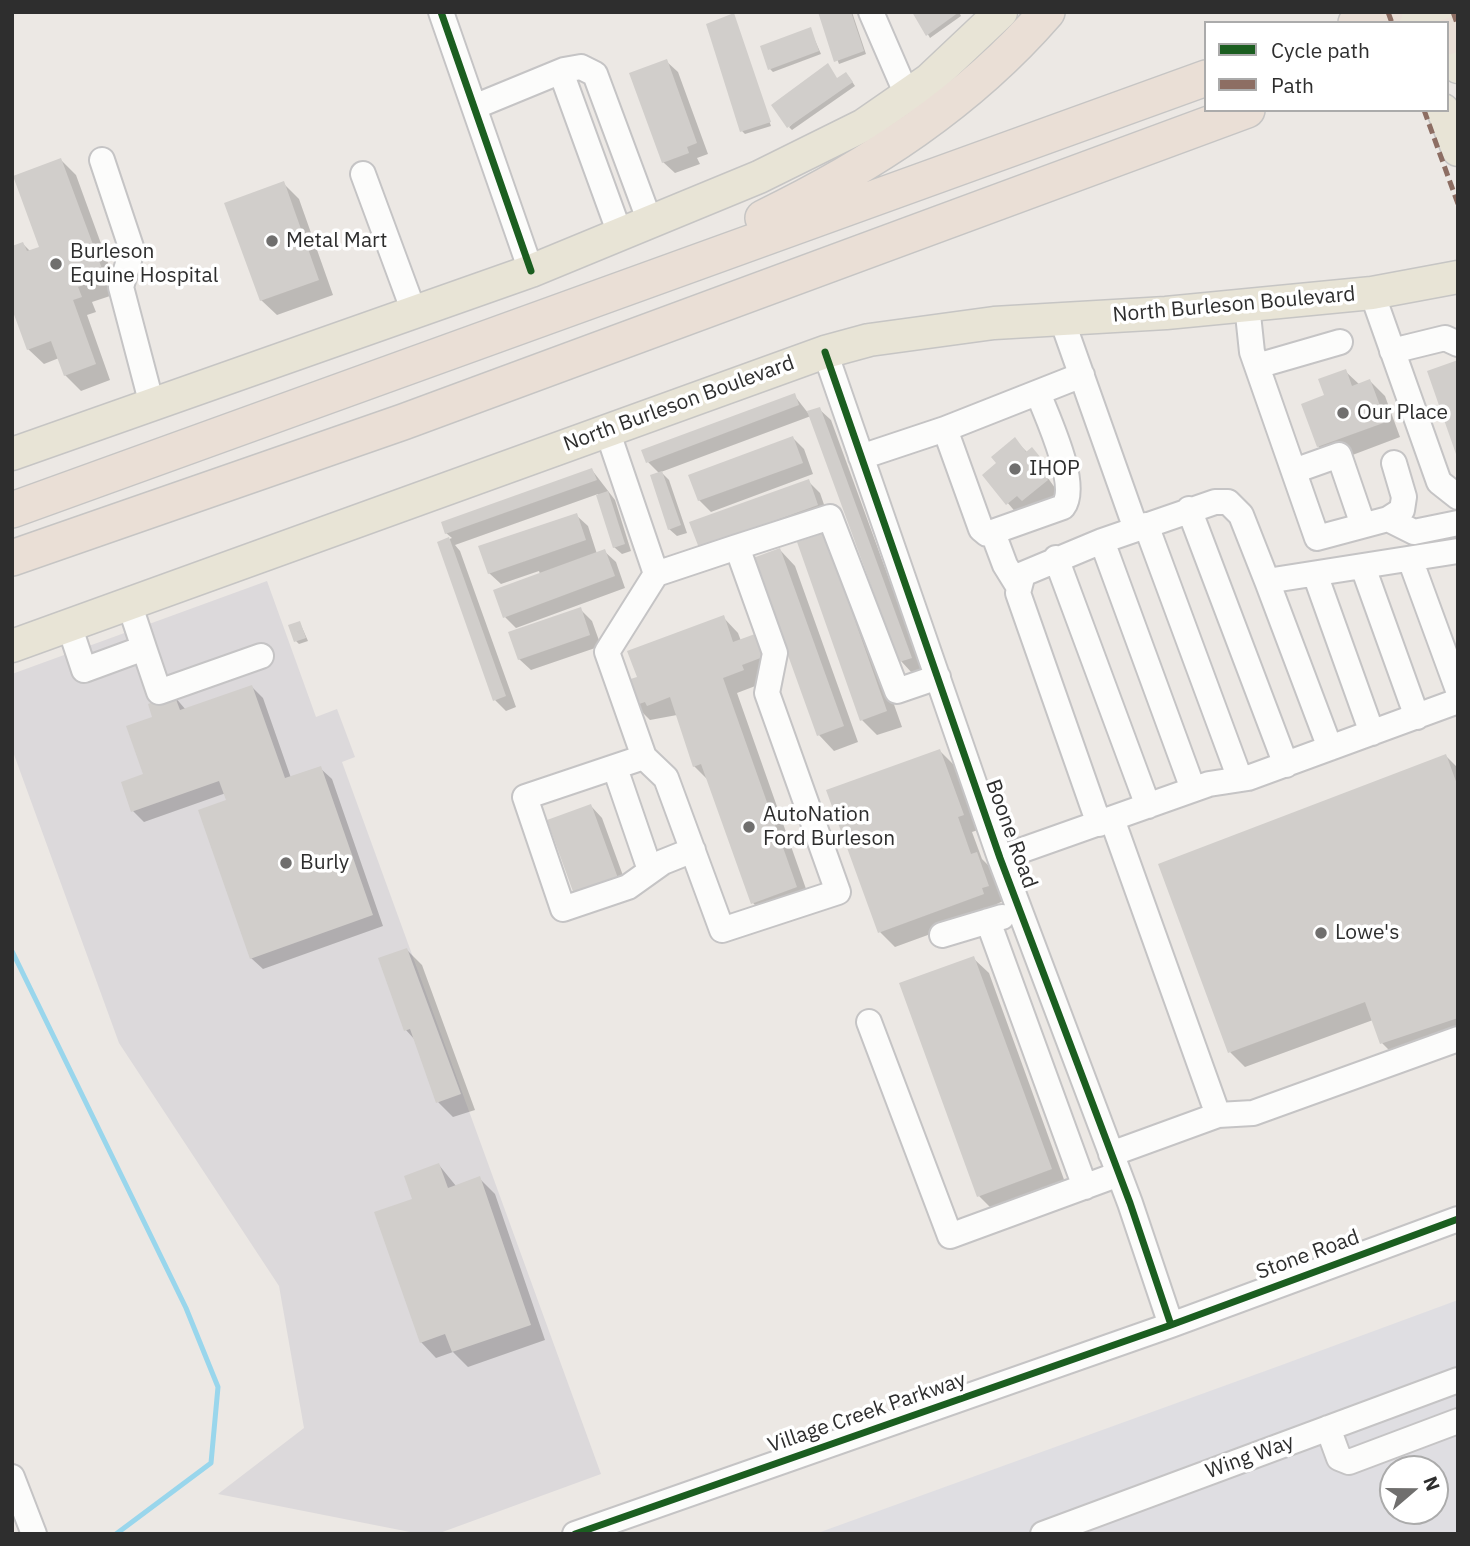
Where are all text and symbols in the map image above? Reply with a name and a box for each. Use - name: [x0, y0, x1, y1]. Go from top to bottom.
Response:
- legend: [1204, 21, 1449, 112]
- text: Cycle path: [1271, 36, 1370, 64]
- text: Path: [1271, 71, 1314, 99]
- place label: Metal Mart: [286, 228, 387, 254]
- marker: Metal Mart: [264, 233, 280, 249]
- place label: Burleson Equine Hospital: [70, 239, 218, 289]
- marker: Burleson Equine Hospital: [48, 256, 64, 272]
- street label: North Burleson Boulevard: [1112, 282, 1356, 328]
- street label: North Burleson Boulevard: [560, 350, 798, 458]
- place label: Our Place: [1357, 400, 1448, 426]
- marker: Our Place: [1335, 405, 1351, 421]
- place label: IHOP: [1029, 456, 1080, 482]
- marker: IHOP: [1007, 461, 1023, 477]
- street label: Boone Road: [980, 776, 1042, 892]
- place label: AutoNation Ford Burleson: [763, 802, 895, 852]
- marker: AutoNation Ford Burleson: [741, 819, 757, 835]
- place label: Burly: [300, 850, 349, 876]
- marker: Burly: [278, 855, 294, 871]
- place label: Lowe's: [1335, 920, 1399, 946]
- marker: Lowe's: [1313, 925, 1329, 941]
- street label: Stone Road: [1253, 1225, 1363, 1285]
- street label: Village Creek Parkway: [765, 1367, 969, 1459]
- street label: Wing Way: [1202, 1429, 1298, 1485]
- north arrow: [1379, 1455, 1449, 1525]
- text: N: [1418, 1473, 1445, 1494]

